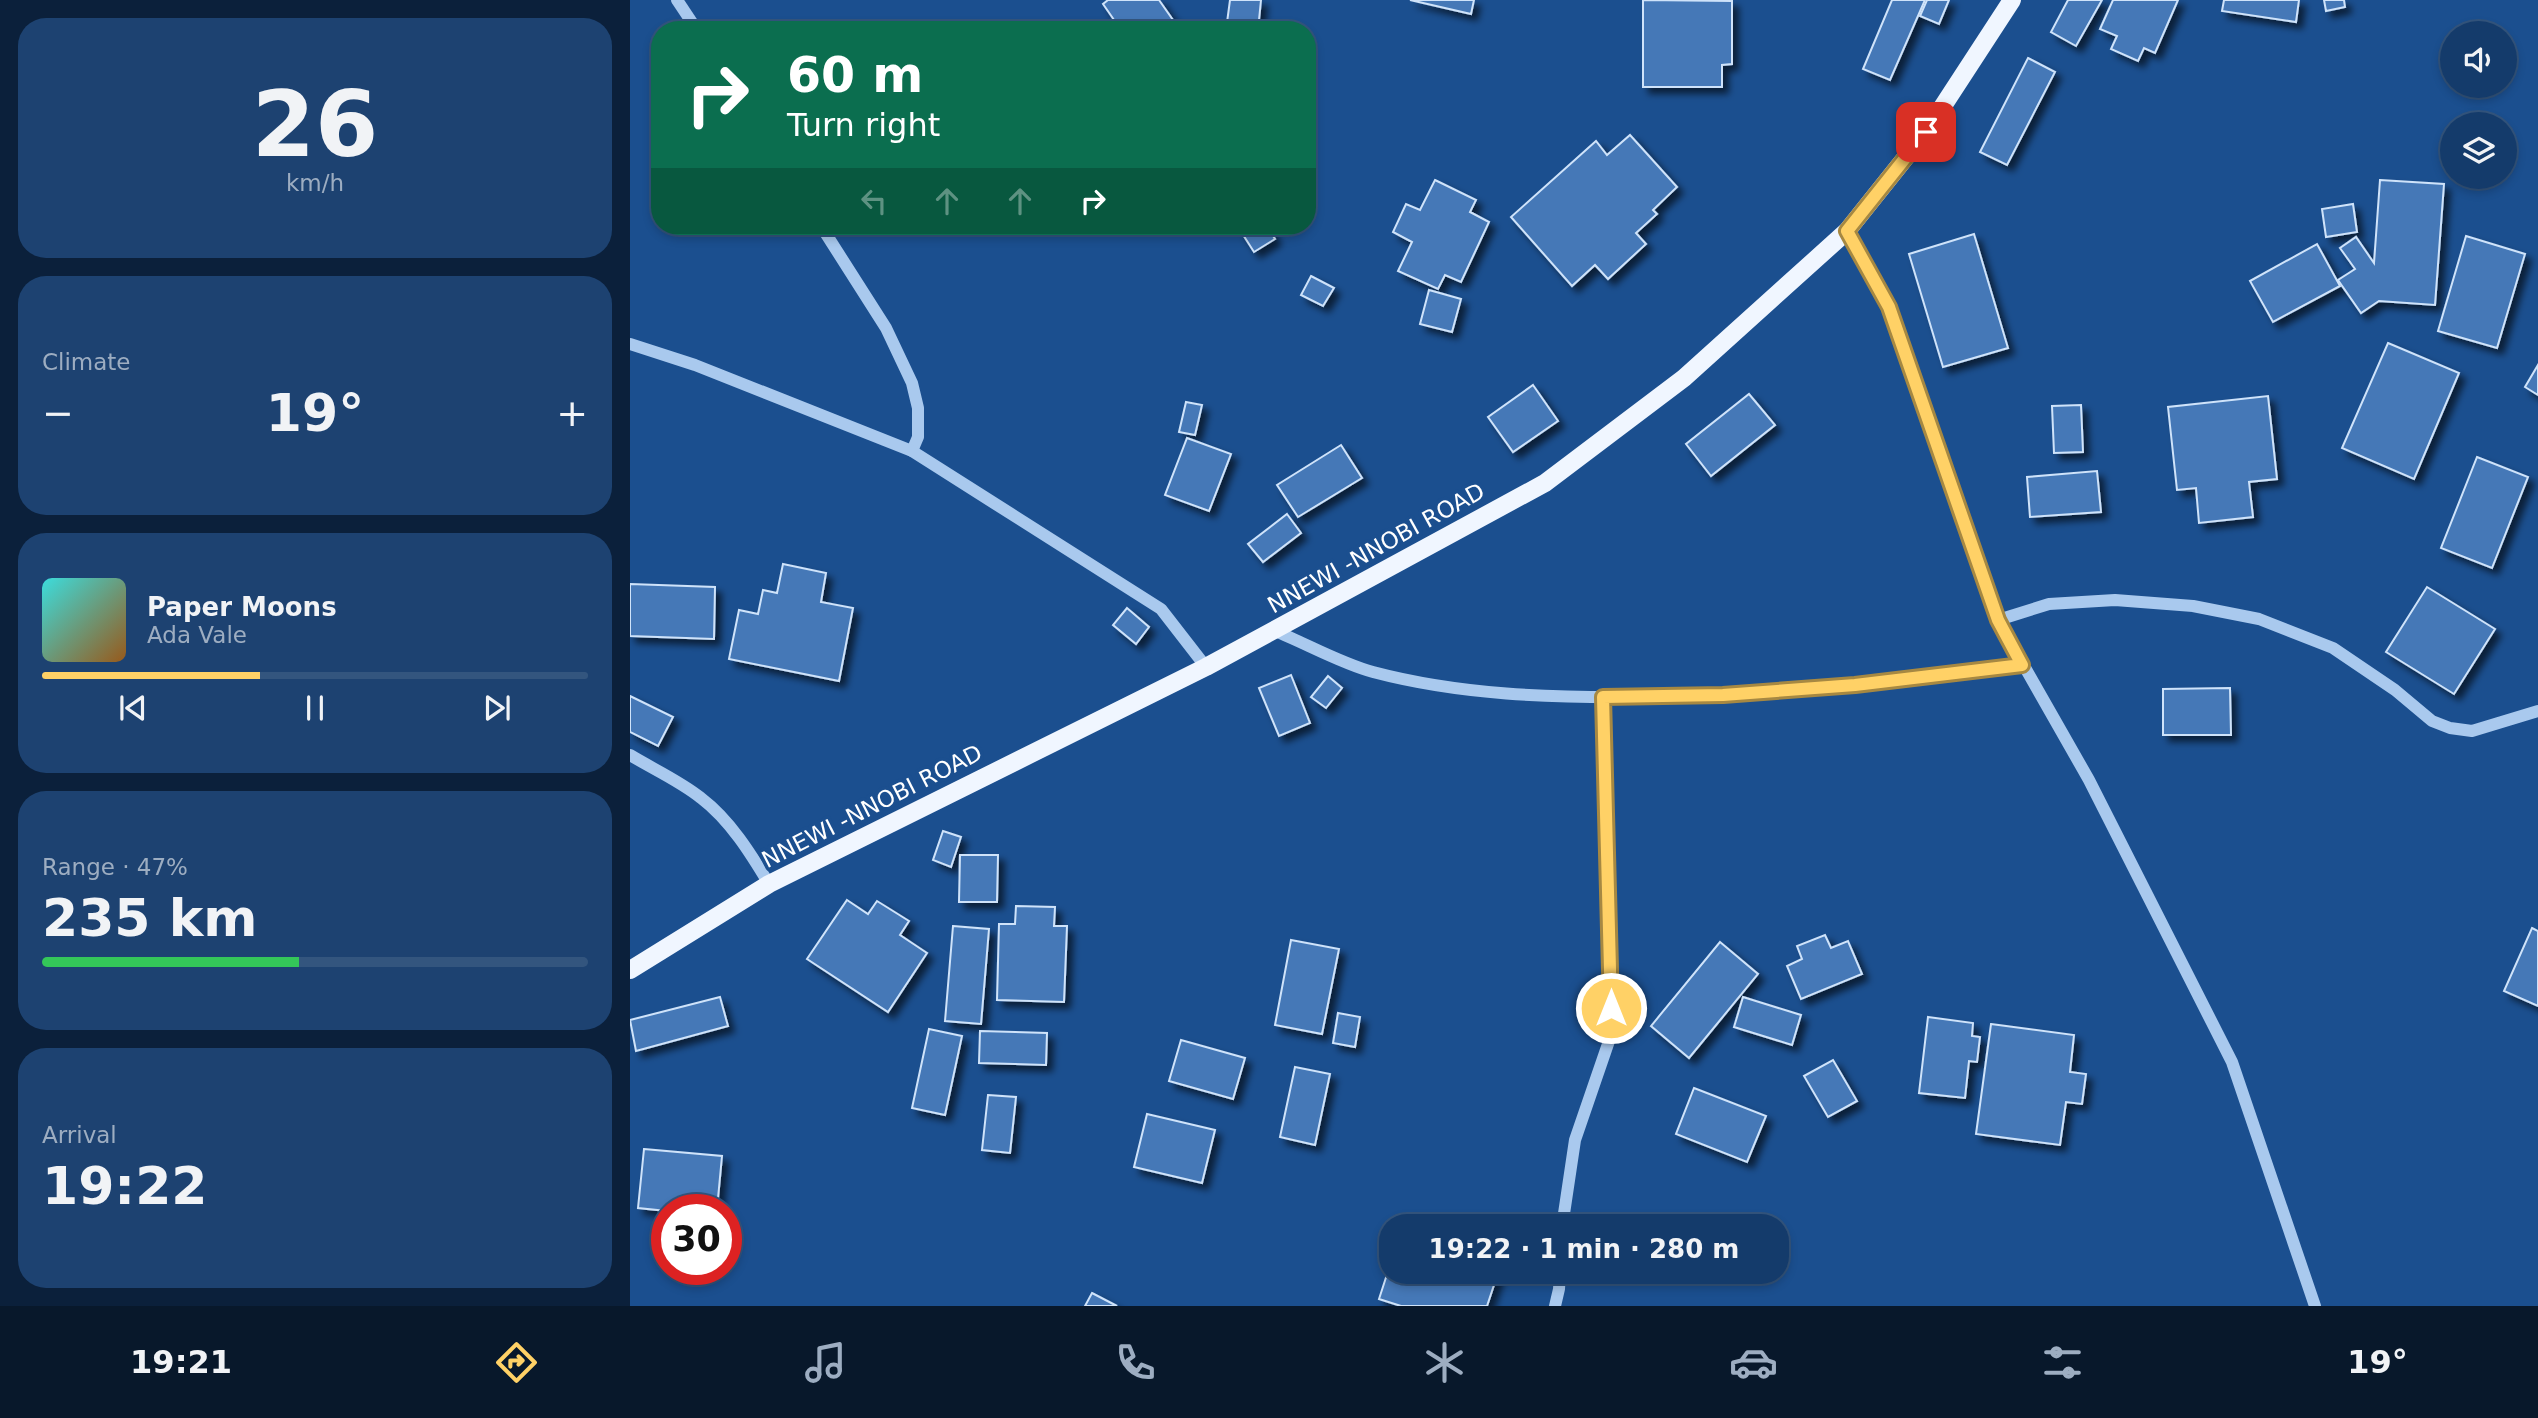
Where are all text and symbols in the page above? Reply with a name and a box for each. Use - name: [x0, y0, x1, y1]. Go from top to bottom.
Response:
- map controls: [2440, 21, 2517, 189]
- button: sound: [2440, 21, 2517, 98]
- text: 60 m: [787, 47, 923, 104]
- icon: right: [672, 49, 763, 140]
- text: 26: [252, 72, 378, 177]
- pin: [1896, 102, 1956, 162]
- text: Turn right: [787, 106, 940, 144]
- button: layers: [2440, 112, 2517, 189]
- icon: arrive: [1907, 113, 1945, 151]
- text: km/h: [286, 170, 344, 196]
- icon: left: [855, 182, 893, 220]
- icon: ahead: [928, 182, 966, 220]
- icon: ahead: [1001, 182, 1039, 220]
- icon: right: [1074, 182, 1112, 220]
- text: Climate: [42, 349, 131, 375]
- text: 19°: [266, 383, 364, 443]
- text: −: [42, 391, 74, 435]
- text: +: [556, 391, 588, 435]
- street label: NNEWI -NNOBI ROAD: [1263, 478, 1489, 618]
- text: Paper Moons: [147, 592, 337, 622]
- text: Ada Vale: [147, 622, 247, 648]
- icon: previous: [114, 689, 152, 727]
- icon: pause: [296, 689, 334, 727]
- icon: next: [478, 689, 516, 727]
- street label: NNEWI -NNOBI ROAD: [758, 739, 986, 873]
- text: Range · 47%: [42, 854, 188, 880]
- text: 235 km: [42, 888, 257, 948]
- position arrow: [1574, 971, 1648, 1045]
- text: Arrival: [42, 1122, 117, 1148]
- text: 19:22: [42, 1156, 208, 1216]
- speed limit sign: 30: [651, 1194, 742, 1285]
- text: 19:22 · 1 min · 280 m: [1429, 1234, 1739, 1264]
- icon: directions: [492, 1338, 541, 1387]
- icon: music: [801, 1338, 850, 1387]
- icon: phone: [1111, 1338, 1160, 1387]
- icon: climate: [1420, 1338, 1469, 1387]
- icon: car: [1729, 1338, 1778, 1387]
- icon: filters: [2038, 1338, 2087, 1387]
- text: 19:21: [130, 1343, 232, 1381]
- text: 19°: [2347, 1343, 2408, 1381]

